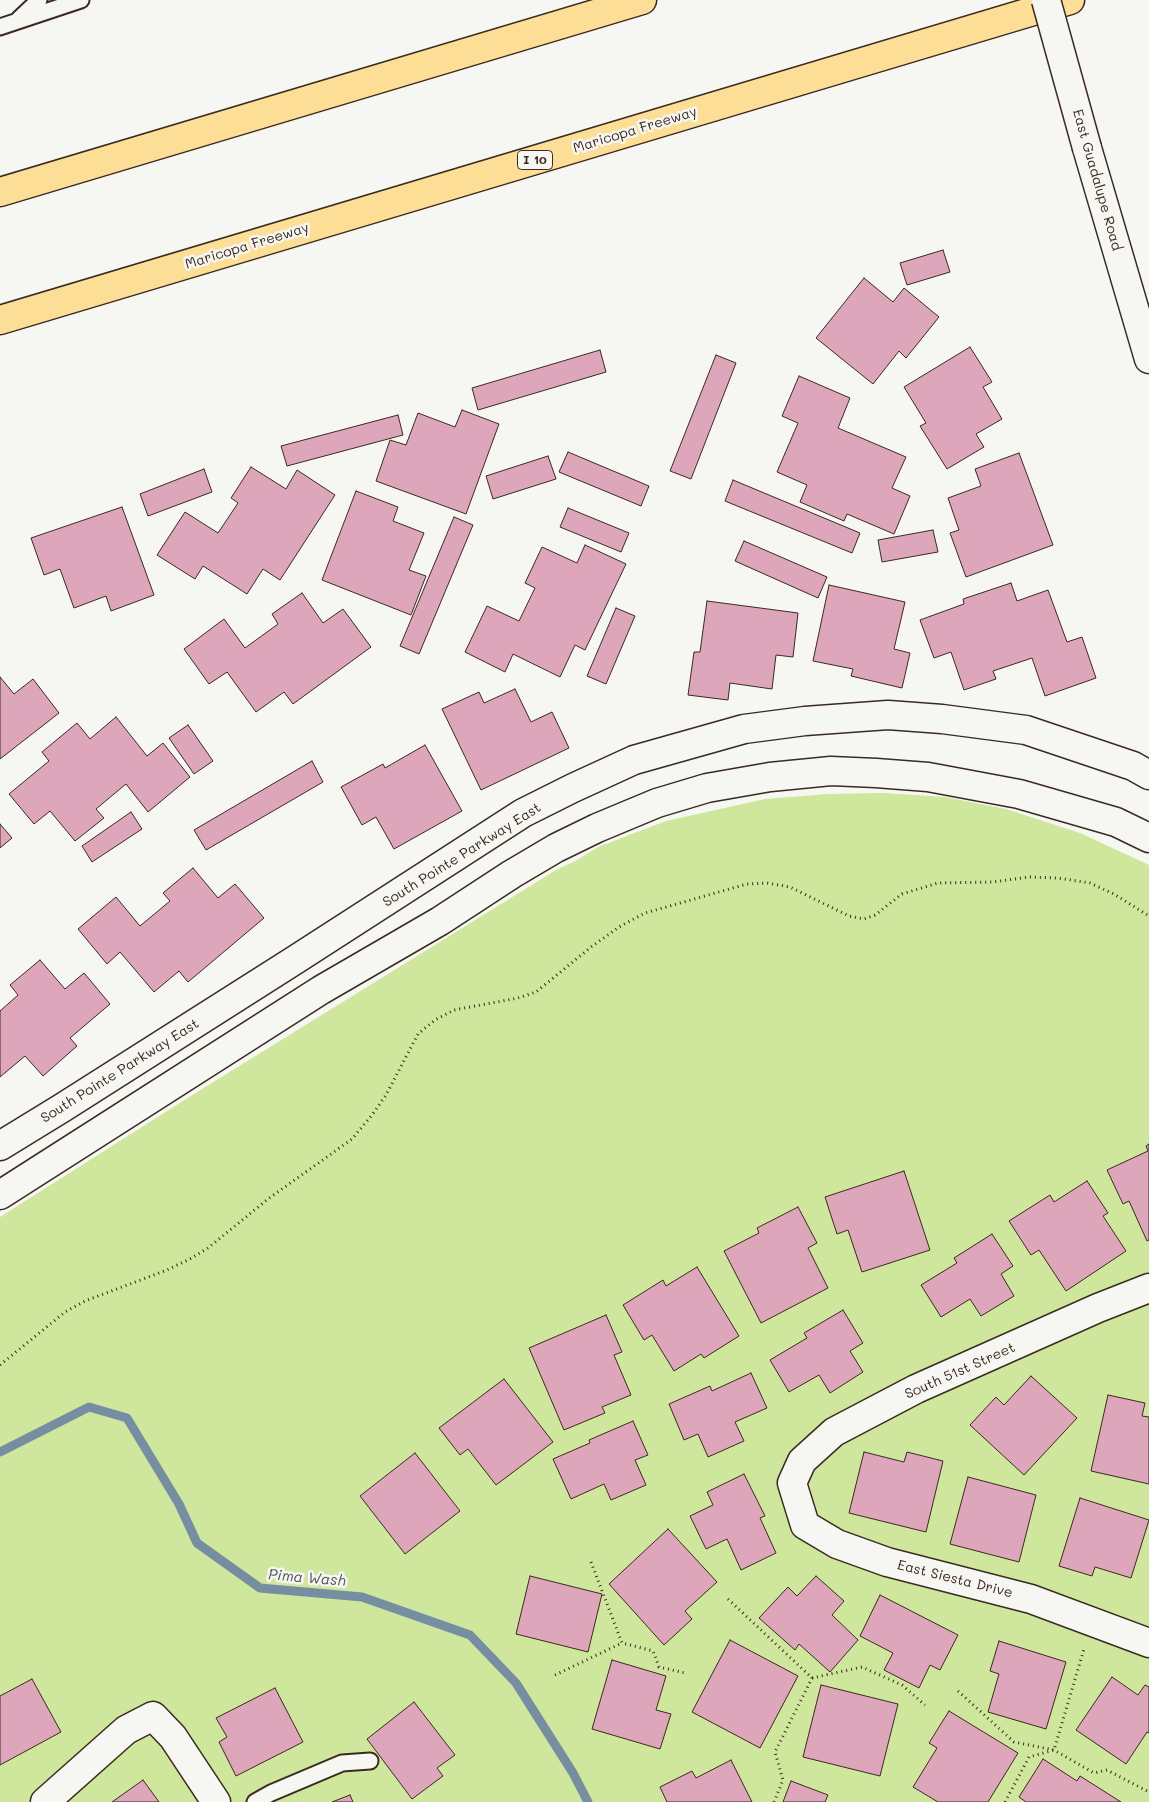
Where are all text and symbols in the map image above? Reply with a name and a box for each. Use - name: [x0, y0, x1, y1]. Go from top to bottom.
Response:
- street label: Maricopa Freeway: [571, 103, 699, 157]
- street label: East Guadalupe Road: [1069, 107, 1125, 253]
- road number: I 10: [518, 150, 552, 170]
- street label: Maricopa Freeway: [183, 219, 311, 273]
- street label: South Pointe Parkway East: [380, 799, 544, 911]
- street label: South Pointe Parkway East: [38, 1015, 202, 1127]
- street label: South 51st Street: [902, 1339, 1018, 1403]
- street label: East Siesta Drive: [896, 1557, 1014, 1601]
- water label: Pima Wash: [267, 1566, 347, 1590]

